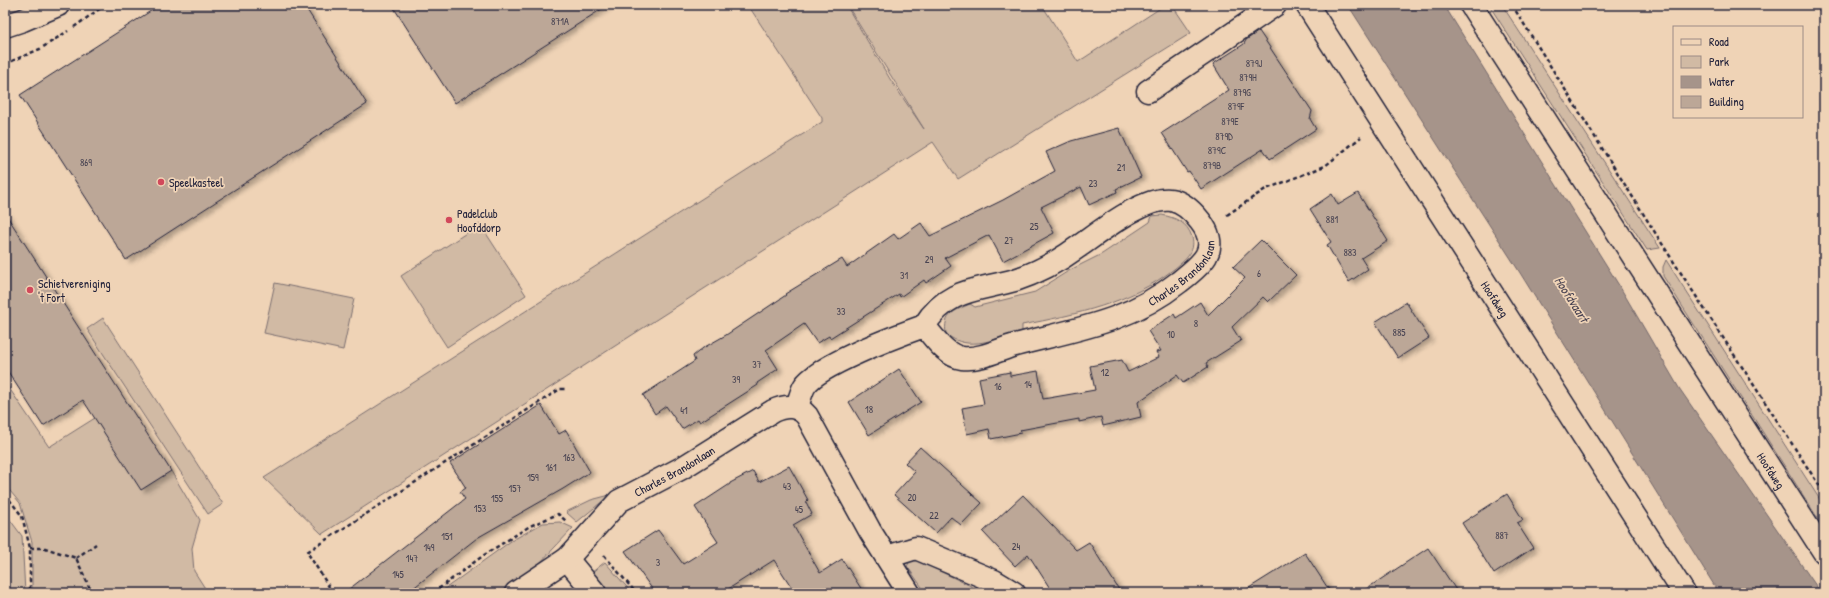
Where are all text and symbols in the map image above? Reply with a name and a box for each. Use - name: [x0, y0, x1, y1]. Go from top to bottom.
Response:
- house number: 871A: [551, 15, 569, 28]
- legend: [1673, 26, 1803, 118]
- text: Road: [1709, 33, 1729, 50]
- text: Park: [1709, 53, 1729, 70]
- house number: 879J: [1246, 57, 1263, 70]
- house number: 879H: [1239, 71, 1257, 84]
- text: Water: [1709, 73, 1735, 90]
- house number: 879G: [1233, 86, 1251, 99]
- text: Building: [1709, 93, 1744, 110]
- house number: 879F: [1228, 100, 1245, 113]
- house number: 879E: [1221, 115, 1239, 128]
- house number: 879D: [1215, 130, 1233, 143]
- house number: 879C: [1208, 144, 1227, 157]
- house number: 869: [80, 156, 92, 169]
- house number: 879B: [1203, 159, 1221, 172]
- house number: 21: [1117, 161, 1126, 174]
- place label: Speelkasteel: [169, 174, 224, 191]
- marker: Speelkasteel: [156, 177, 166, 187]
- house number: 23: [1088, 177, 1098, 190]
- place label: Padelclub Hoofddorp: [457, 205, 501, 236]
- house number: 881: [1326, 213, 1339, 226]
- marker: Padelclub Hoofddorp: [444, 215, 454, 225]
- house number: 25: [1030, 220, 1039, 233]
- house number: 27: [1004, 234, 1014, 247]
- street label: Charles Brandonlaan: [1144, 240, 1218, 310]
- house number: 883: [1343, 246, 1357, 259]
- house number: 29: [925, 253, 934, 266]
- house number: 6: [1257, 267, 1261, 280]
- house number: 31: [900, 269, 908, 282]
- water label: Hoofdvaart: [1551, 273, 1595, 327]
- place label: Schietvereniging 't Fort: [38, 275, 111, 306]
- street label: Hoofdweg: [1477, 277, 1513, 320]
- marker: Schietvereniging 't Fort: [25, 285, 35, 295]
- house number: 33: [837, 305, 846, 318]
- house number: 8: [1194, 317, 1198, 330]
- house number: 885: [1393, 326, 1406, 339]
- house number: 10: [1167, 328, 1176, 341]
- house number: 37: [752, 358, 762, 371]
- house number: 12: [1101, 366, 1109, 379]
- house number: 39: [732, 373, 740, 386]
- house number: 14: [1024, 378, 1032, 391]
- house number: 16: [994, 380, 1002, 393]
- house number: 18: [865, 403, 873, 416]
- house number: 41: [680, 404, 688, 417]
- street label: Charles Brandonlaan: [631, 441, 718, 500]
- street label: Hoofdweg: [1753, 449, 1789, 492]
- house number: 163: [563, 451, 576, 464]
- house number: 161: [545, 461, 557, 474]
- house number: 159: [527, 471, 539, 484]
- house number: 43: [783, 480, 792, 493]
- house number: 157: [509, 482, 521, 495]
- house number: 20: [907, 491, 917, 504]
- house number: 155: [491, 492, 504, 505]
- house number: 153: [474, 502, 487, 515]
- house number: 45: [795, 503, 804, 516]
- house number: 22: [929, 509, 939, 522]
- house number: 887: [1495, 529, 1509, 542]
- house number: 151: [441, 530, 453, 543]
- house number: 24: [1012, 540, 1020, 553]
- house number: 149: [423, 541, 435, 554]
- house number: 147: [406, 552, 418, 565]
- house number: 3: [656, 556, 661, 569]
- house number: 145: [392, 568, 405, 581]

